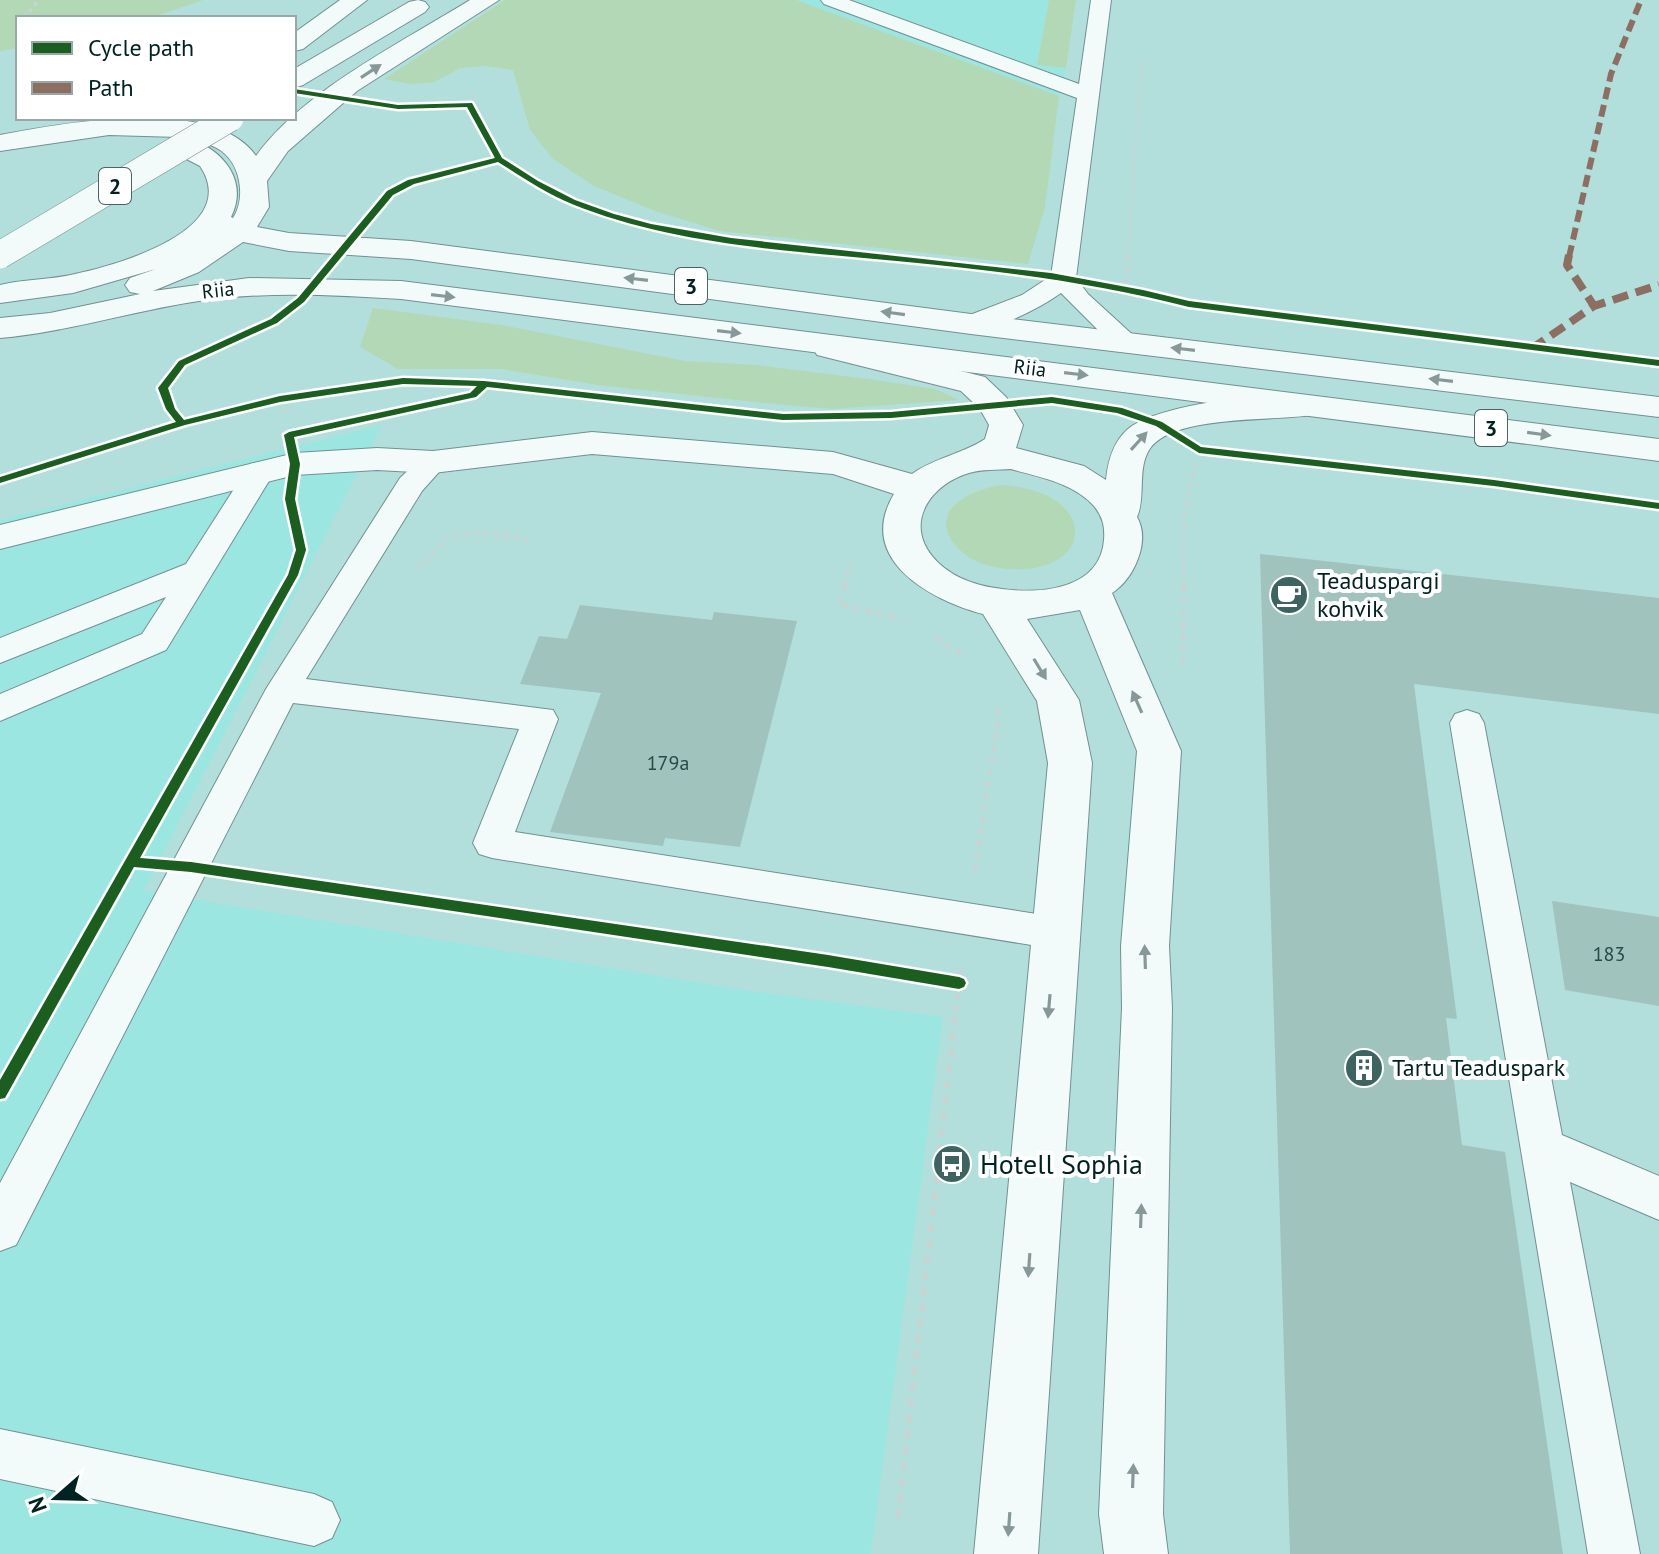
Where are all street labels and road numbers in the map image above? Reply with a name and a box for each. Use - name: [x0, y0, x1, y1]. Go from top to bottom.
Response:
- road number: 2: [99, 168, 131, 204]
- road number: 3: [675, 268, 707, 304]
- street label: Riia: [200, 275, 236, 305]
- street label: Riia: [1012, 353, 1048, 383]
- road number: 3: [1475, 410, 1507, 446]

